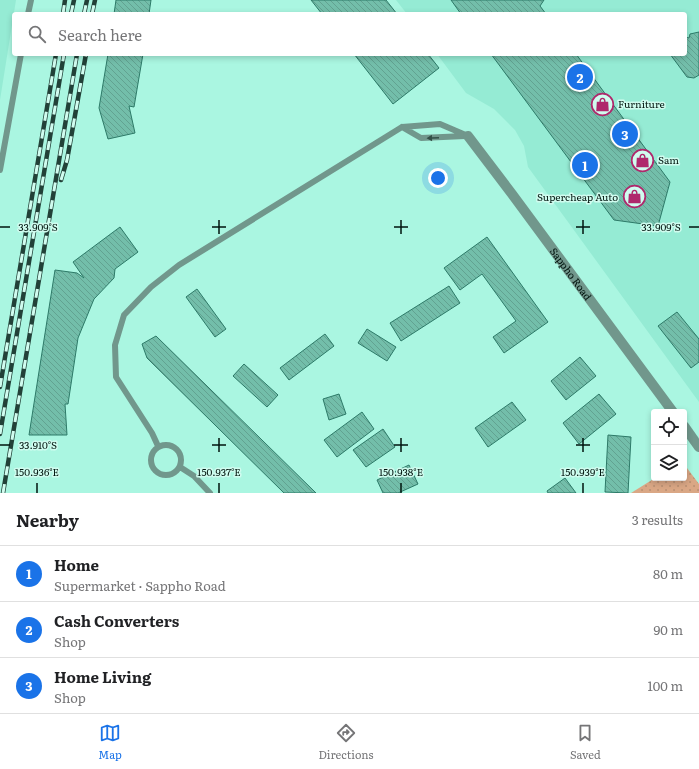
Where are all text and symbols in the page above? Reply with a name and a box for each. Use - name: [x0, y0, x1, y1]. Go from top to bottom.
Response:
- search box: [12, 12, 687, 56]
- icon: search: [26, 23, 48, 45]
- text: Search here: [58, 23, 142, 46]
- pin: 2: [567, 62, 593, 92]
- shop icon: Furniture: [590, 91, 616, 117]
- place label: Furniture: [618, 96, 665, 111]
- pin: 3: [612, 119, 638, 149]
- one-way arrow: [427, 134, 439, 141]
- shop icon: Sam: [630, 147, 656, 173]
- pin: 1: [572, 150, 598, 180]
- place label: Sam: [658, 152, 679, 167]
- your location: [428, 168, 448, 188]
- shop icon: Supercheap Auto: [621, 184, 647, 210]
- place label: Supercheap Auto: [537, 189, 618, 204]
- text: 33.909°S: [18, 219, 58, 234]
- text: 33.909°S: [641, 219, 681, 234]
- street label: Sappho Road: [547, 244, 596, 303]
- map controls: [651, 409, 687, 481]
- button: locate: [651, 409, 687, 445]
- text: 33.910°S: [19, 437, 57, 452]
- button: layers: [651, 445, 687, 481]
- text: 150.936°E: [15, 464, 59, 479]
- text: 150.937°E: [197, 464, 241, 479]
- text: 150.938°E: [379, 464, 423, 479]
- text: 150.939°E: [561, 464, 605, 479]
- text: Nearby: [16, 507, 79, 532]
- text: 3 results: [632, 510, 683, 529]
- text: Home: [54, 553, 99, 576]
- text: 1: [26, 564, 32, 583]
- text: 80 m: [653, 564, 683, 583]
- text: Supermarket · Sappho Road: [54, 576, 226, 595]
- text: Cash Converters: [54, 609, 179, 632]
- text: 2: [26, 620, 32, 639]
- text: 90 m: [653, 620, 683, 639]
- text: Shop: [54, 632, 86, 651]
- text: Home Living: [54, 665, 151, 688]
- text: 3: [25, 676, 33, 695]
- text: 100 m: [647, 676, 683, 695]
- text: Shop: [54, 688, 86, 707]
- tab: Map: [98, 722, 122, 762]
- tab: Directions: [318, 722, 373, 762]
- tab: Saved: [570, 722, 601, 762]

